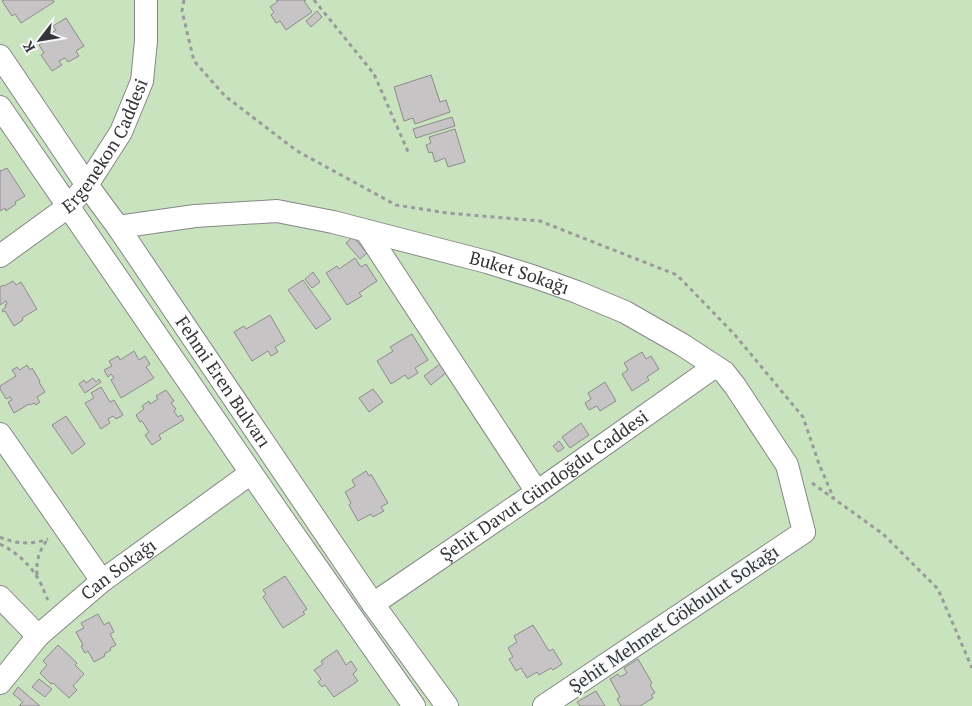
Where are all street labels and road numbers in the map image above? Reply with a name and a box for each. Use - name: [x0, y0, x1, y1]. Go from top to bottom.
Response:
- street label: Ergenekon Caddesi: [57, 75, 153, 218]
- street label: Buket Sokağı: [467, 245, 573, 299]
- street label: Fehmi Eren Bulvarı: [171, 311, 277, 452]
- street label: Şehit Davut Gündoğdu Caddesi: [435, 404, 653, 566]
- street label: Can Sokağı: [75, 533, 161, 605]
- street label: Şehit Mehmet Gökbulut Sokağı: [564, 539, 783, 697]

